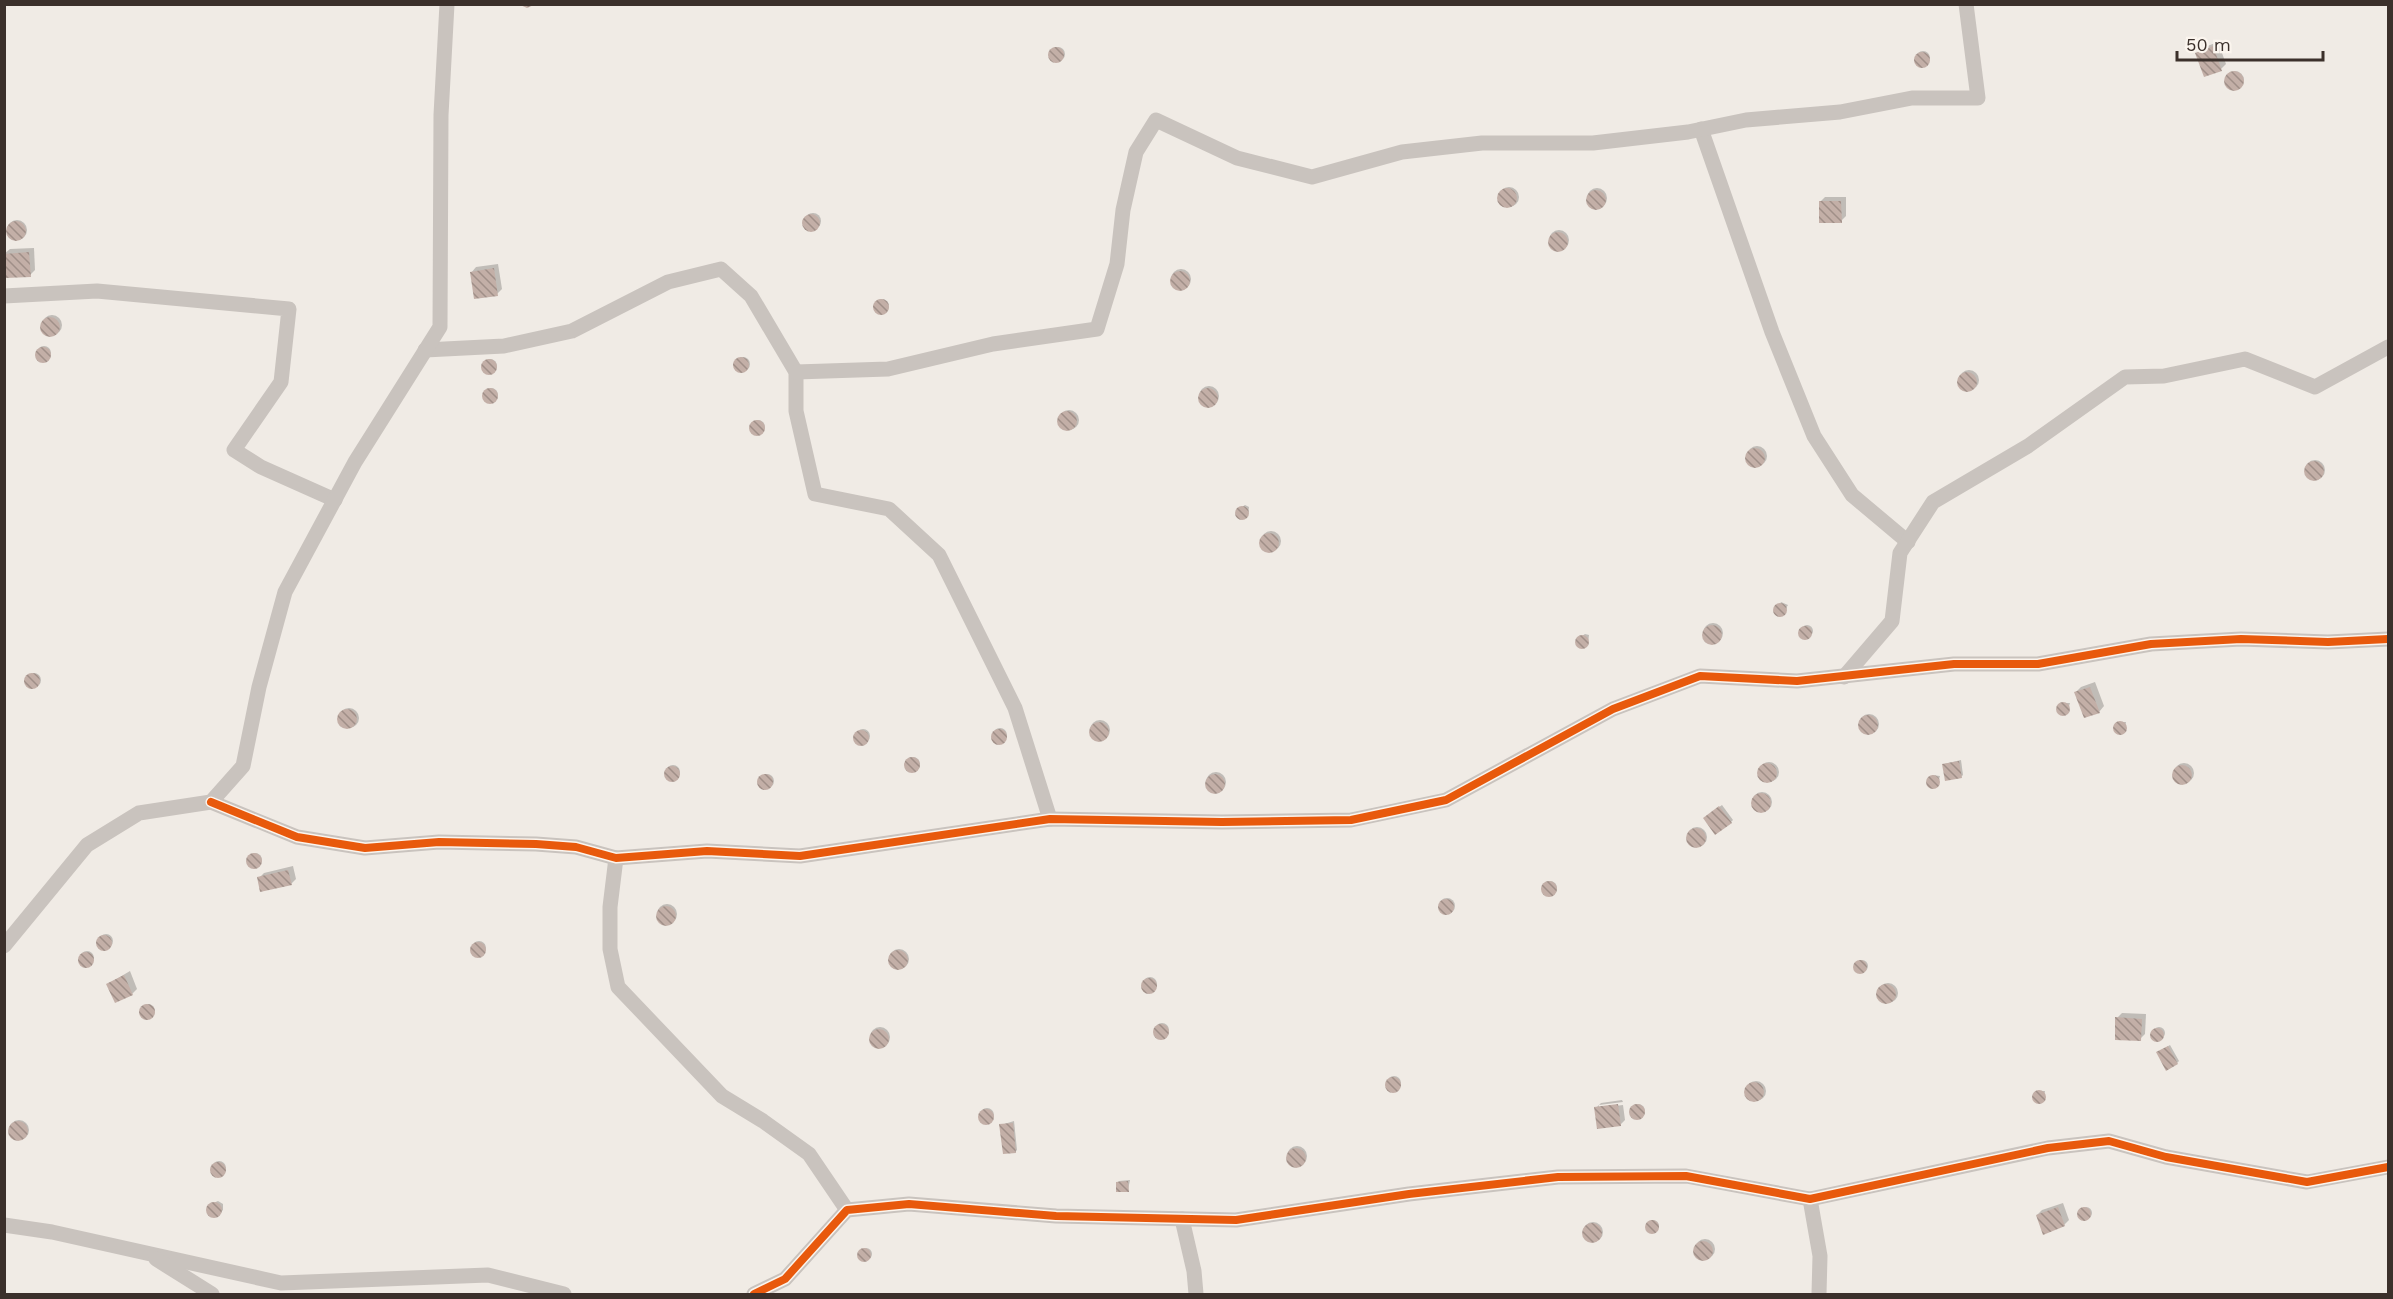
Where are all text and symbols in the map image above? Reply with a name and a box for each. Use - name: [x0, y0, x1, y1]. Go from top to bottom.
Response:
- scale bar: [2177, 24, 2322, 62]
- text: 50 m: [2186, 34, 2231, 55]

